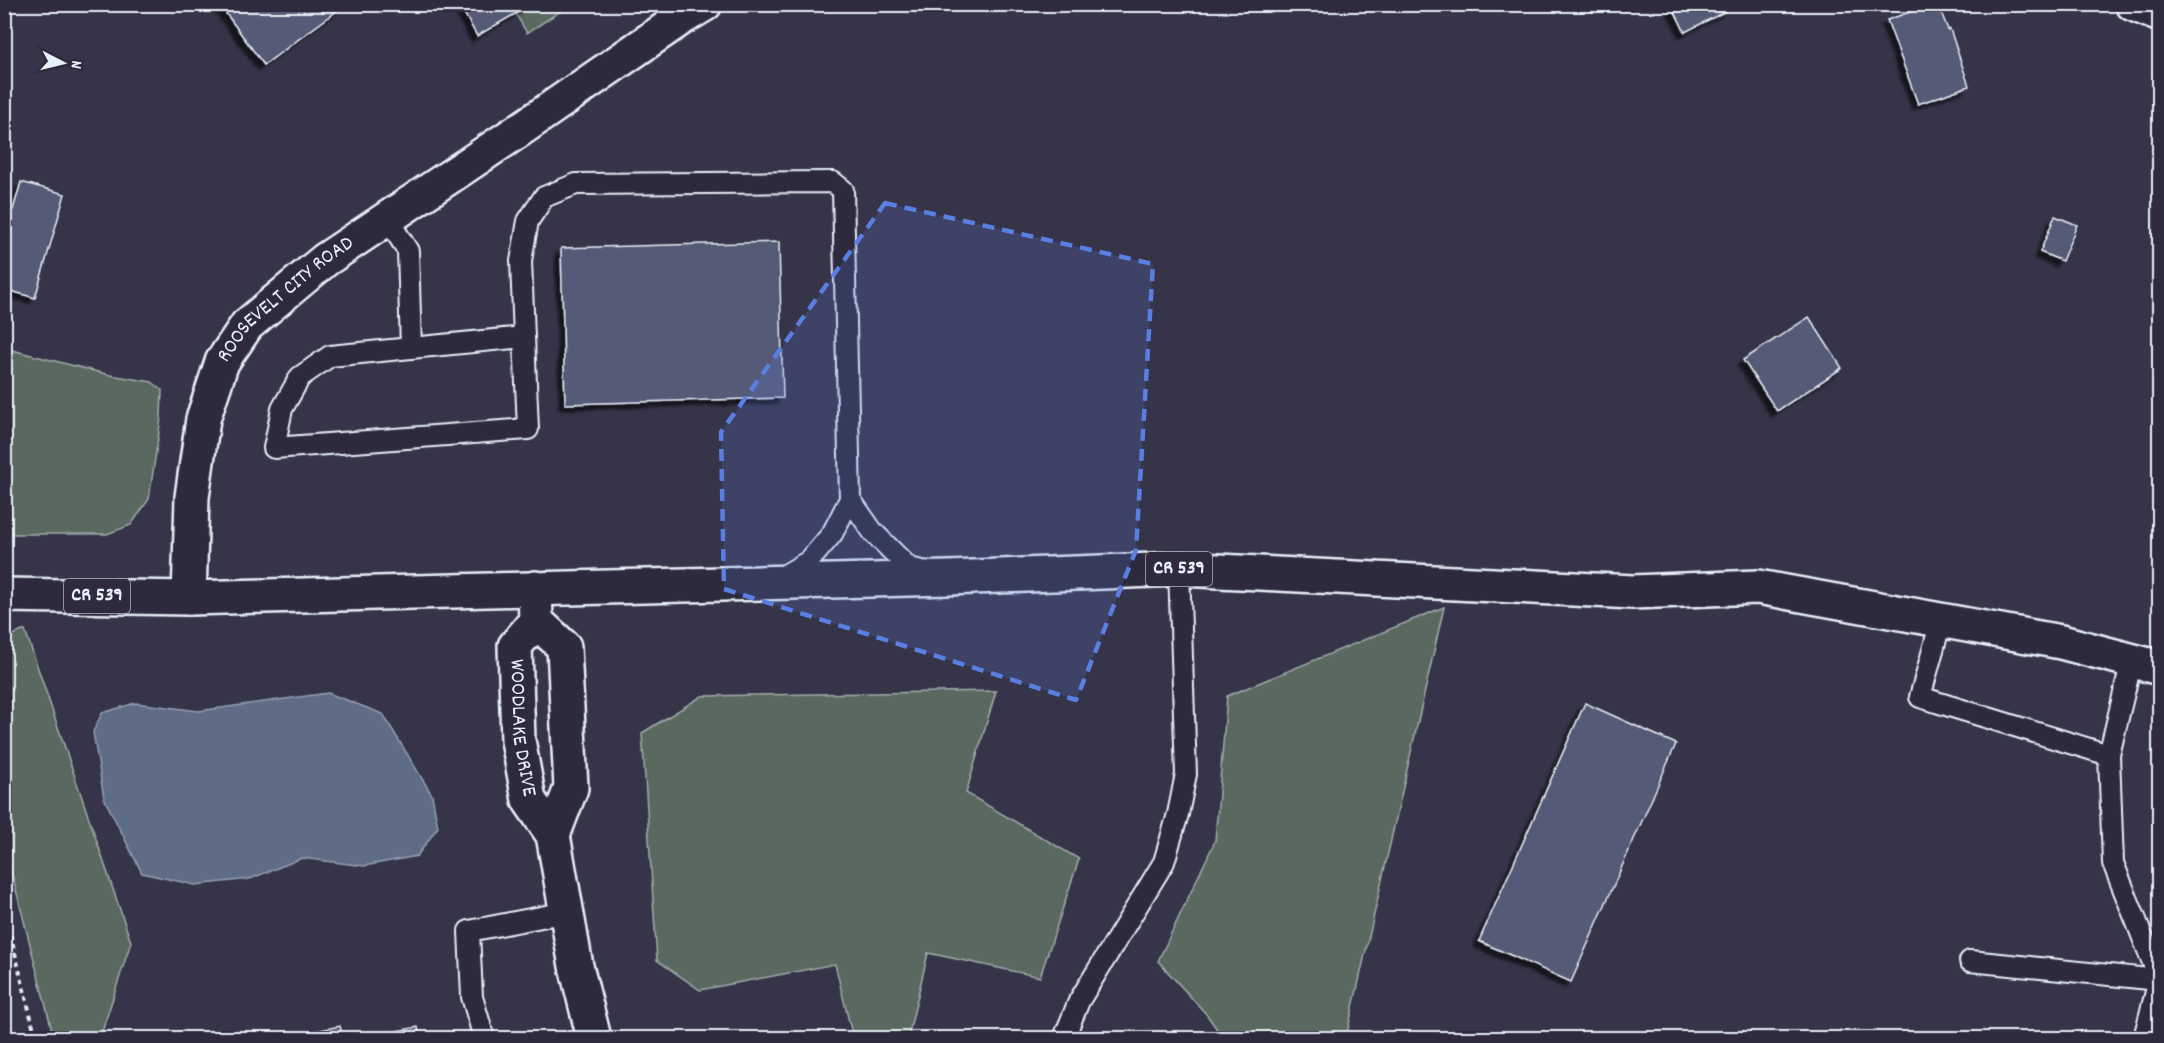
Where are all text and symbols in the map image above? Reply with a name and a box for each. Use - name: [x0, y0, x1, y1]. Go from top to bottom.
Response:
- north arrow: [33, 33, 93, 93]
- text: N: [63, 59, 87, 70]
- street label: ROOSEVELT CITY ROAD: [210, 229, 360, 369]
- road number: CR 539: [1146, 552, 1212, 586]
- road number: CR 539: [64, 579, 130, 613]
- street label: WOODLAKE DRIVE: [500, 659, 543, 800]

